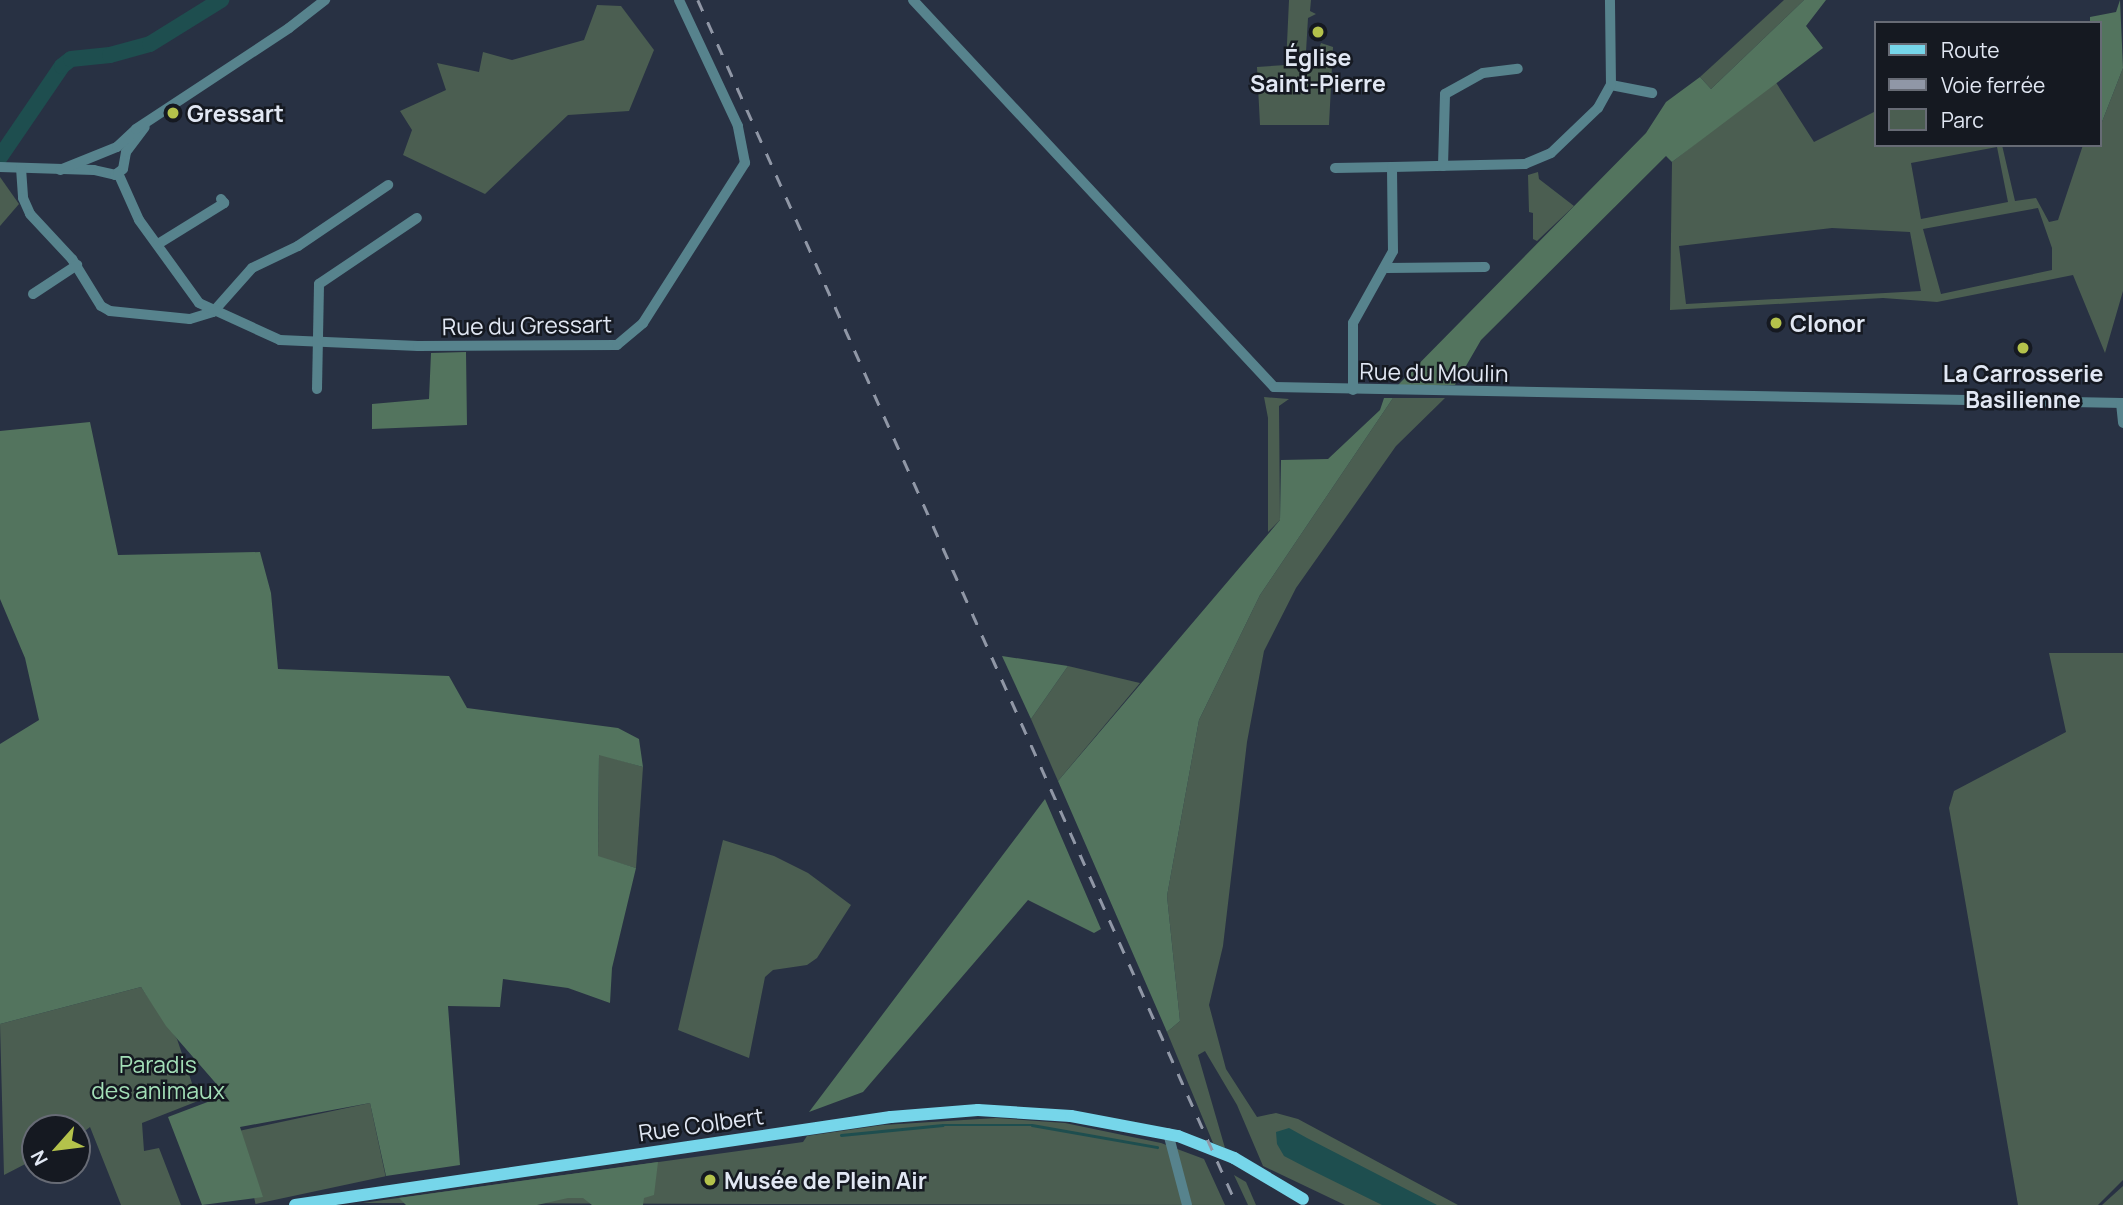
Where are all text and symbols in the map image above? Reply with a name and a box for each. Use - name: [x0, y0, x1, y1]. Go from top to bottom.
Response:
- legend: [1874, 21, 2102, 147]
- marker: Église Saint-Pierre: [1310, 24, 1326, 40]
- text: Route: [1941, 36, 1999, 64]
- place label: Église Saint-Pierre: [1250, 43, 1386, 97]
- text: Voie ferrée: [1941, 71, 2045, 99]
- place label: Gressart: [187, 99, 284, 127]
- marker: Gressart: [165, 105, 181, 121]
- text: Parc: [1941, 106, 1984, 134]
- place label: Clonor: [1790, 309, 1865, 337]
- street label: Rue du Gressart: [442, 310, 612, 340]
- marker: Clonor: [1768, 315, 1784, 331]
- marker: La Carrosserie Basilienne: [2015, 340, 2031, 356]
- street label: Rue du Moulin: [1359, 357, 1509, 387]
- place label: La Carrosserie Basilienne: [1943, 359, 2103, 413]
- park label: Paradis des animaux: [91, 1050, 225, 1104]
- street label: Rue Colbert: [637, 1102, 765, 1146]
- north arrow: [21, 1114, 91, 1184]
- text: N: [25, 1146, 54, 1170]
- place label: Musée de Plein Air: [724, 1166, 927, 1194]
- marker: Musée de Plein Air: [702, 1172, 718, 1188]

